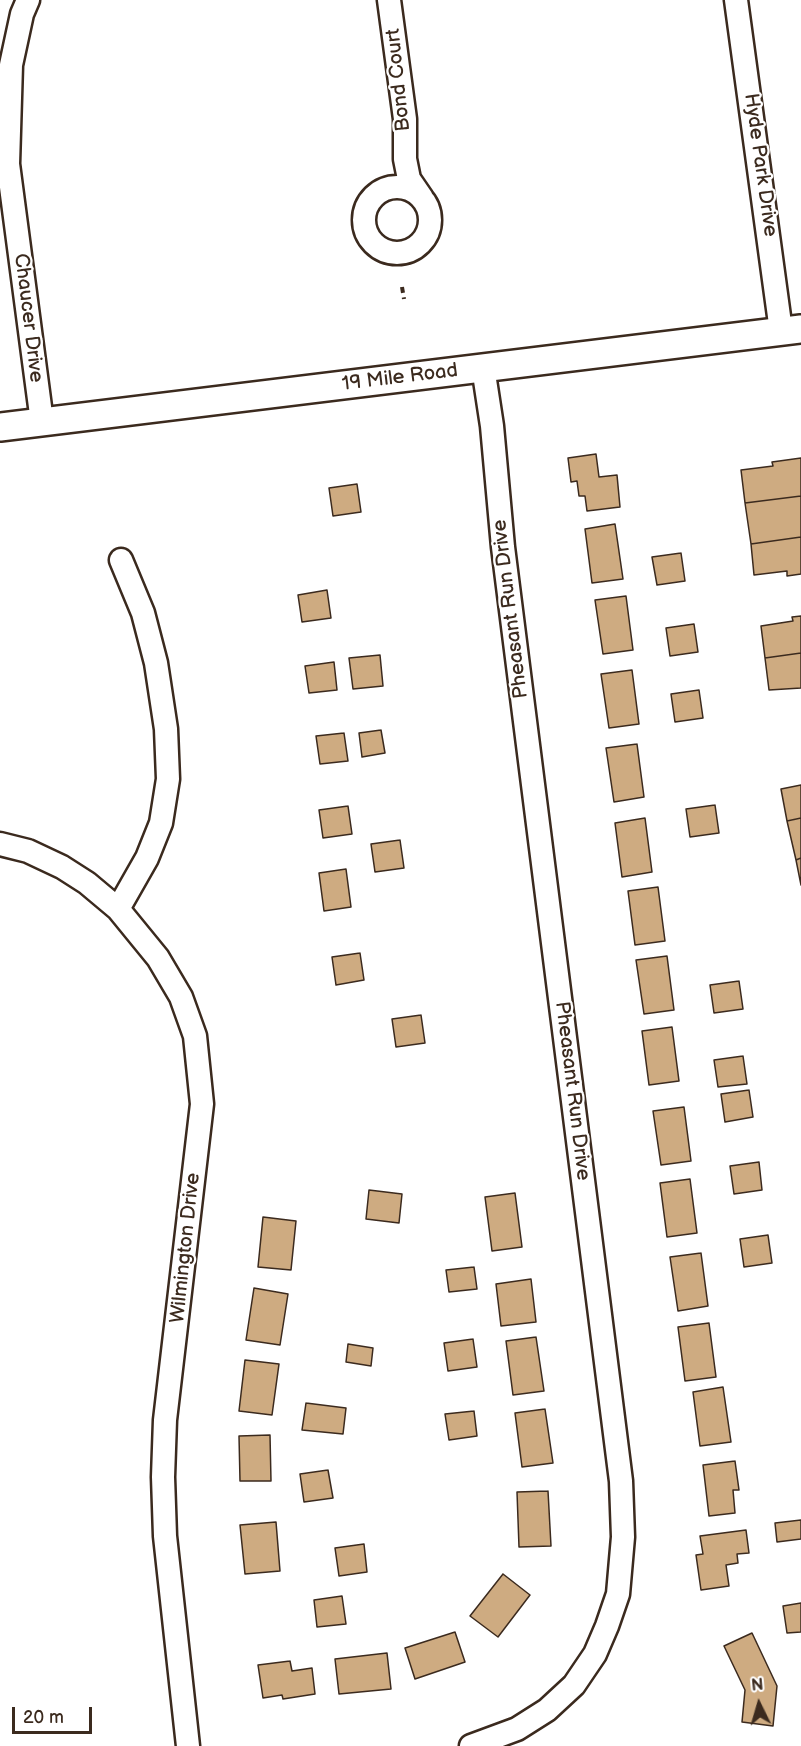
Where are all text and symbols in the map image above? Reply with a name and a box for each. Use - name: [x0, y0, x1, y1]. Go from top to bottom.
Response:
- street label: Bond Court: [382, 27, 416, 133]
- street label: Hyde Park Drive: [738, 92, 782, 238]
- street label: Chaucer Drive: [8, 252, 48, 384]
- street label: 19 Mile Road: [341, 359, 459, 397]
- street label: Pheasant Run Drive: [488, 518, 534, 700]
- street label: Pheasant Run Drive: [549, 1000, 595, 1182]
- street label: Wilmington Drive: [166, 1172, 206, 1324]
- north arrow: [729, 1674, 789, 1734]
- text: N: [751, 1676, 764, 1696]
- scale bar: [15, 1695, 94, 1733]
- text: 20 m: [23, 1707, 64, 1728]

